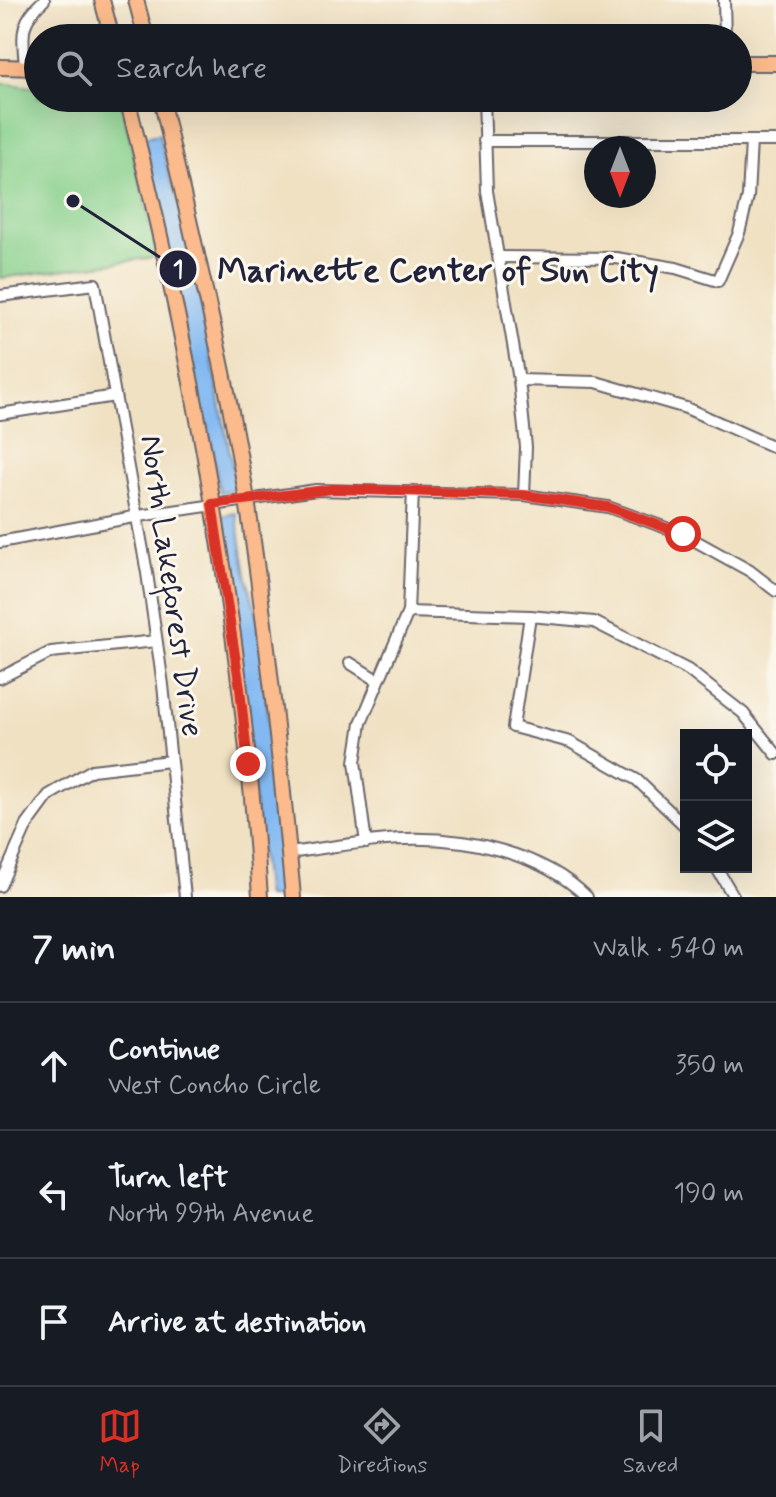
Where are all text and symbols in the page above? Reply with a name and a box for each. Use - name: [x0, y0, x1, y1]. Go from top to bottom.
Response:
- search box: [24, 24, 752, 112]
- icon: search: [52, 46, 96, 90]
- text: Search here: [116, 49, 267, 88]
- north arrow: [584, 136, 656, 208]
- callout: Marinette Center of Sun City: [158, 240, 678, 298]
- text: Marinette Center of Sun City: [217, 249, 659, 294]
- text: 1: [173, 255, 183, 286]
- street label: North Lakeforest Drive: [127, 432, 213, 740]
- route start: [665, 516, 701, 552]
- map controls: [680, 729, 752, 873]
- button: locate: [680, 729, 752, 801]
- route end: [230, 746, 266, 782]
- button: layers: [680, 801, 752, 873]
- text: 7 min: [32, 927, 116, 972]
- text: Walk · 540 m: [593, 932, 744, 966]
- text: Continue: [108, 1030, 220, 1069]
- icon: ahead: [32, 1044, 76, 1088]
- text: 350 m: [675, 1049, 744, 1083]
- text: West Concho Circle: [108, 1069, 321, 1103]
- text: Turn left: [108, 1158, 228, 1197]
- icon: left: [32, 1172, 76, 1216]
- text: 190 m: [674, 1177, 744, 1211]
- text: North 99th Avenue: [108, 1197, 314, 1231]
- icon: arrive: [32, 1300, 76, 1344]
- text: Arrive at destination: [108, 1303, 366, 1342]
- tab: Map: [98, 1404, 142, 1480]
- tab: Directions: [337, 1404, 427, 1480]
- tab: Saved: [623, 1404, 678, 1480]

